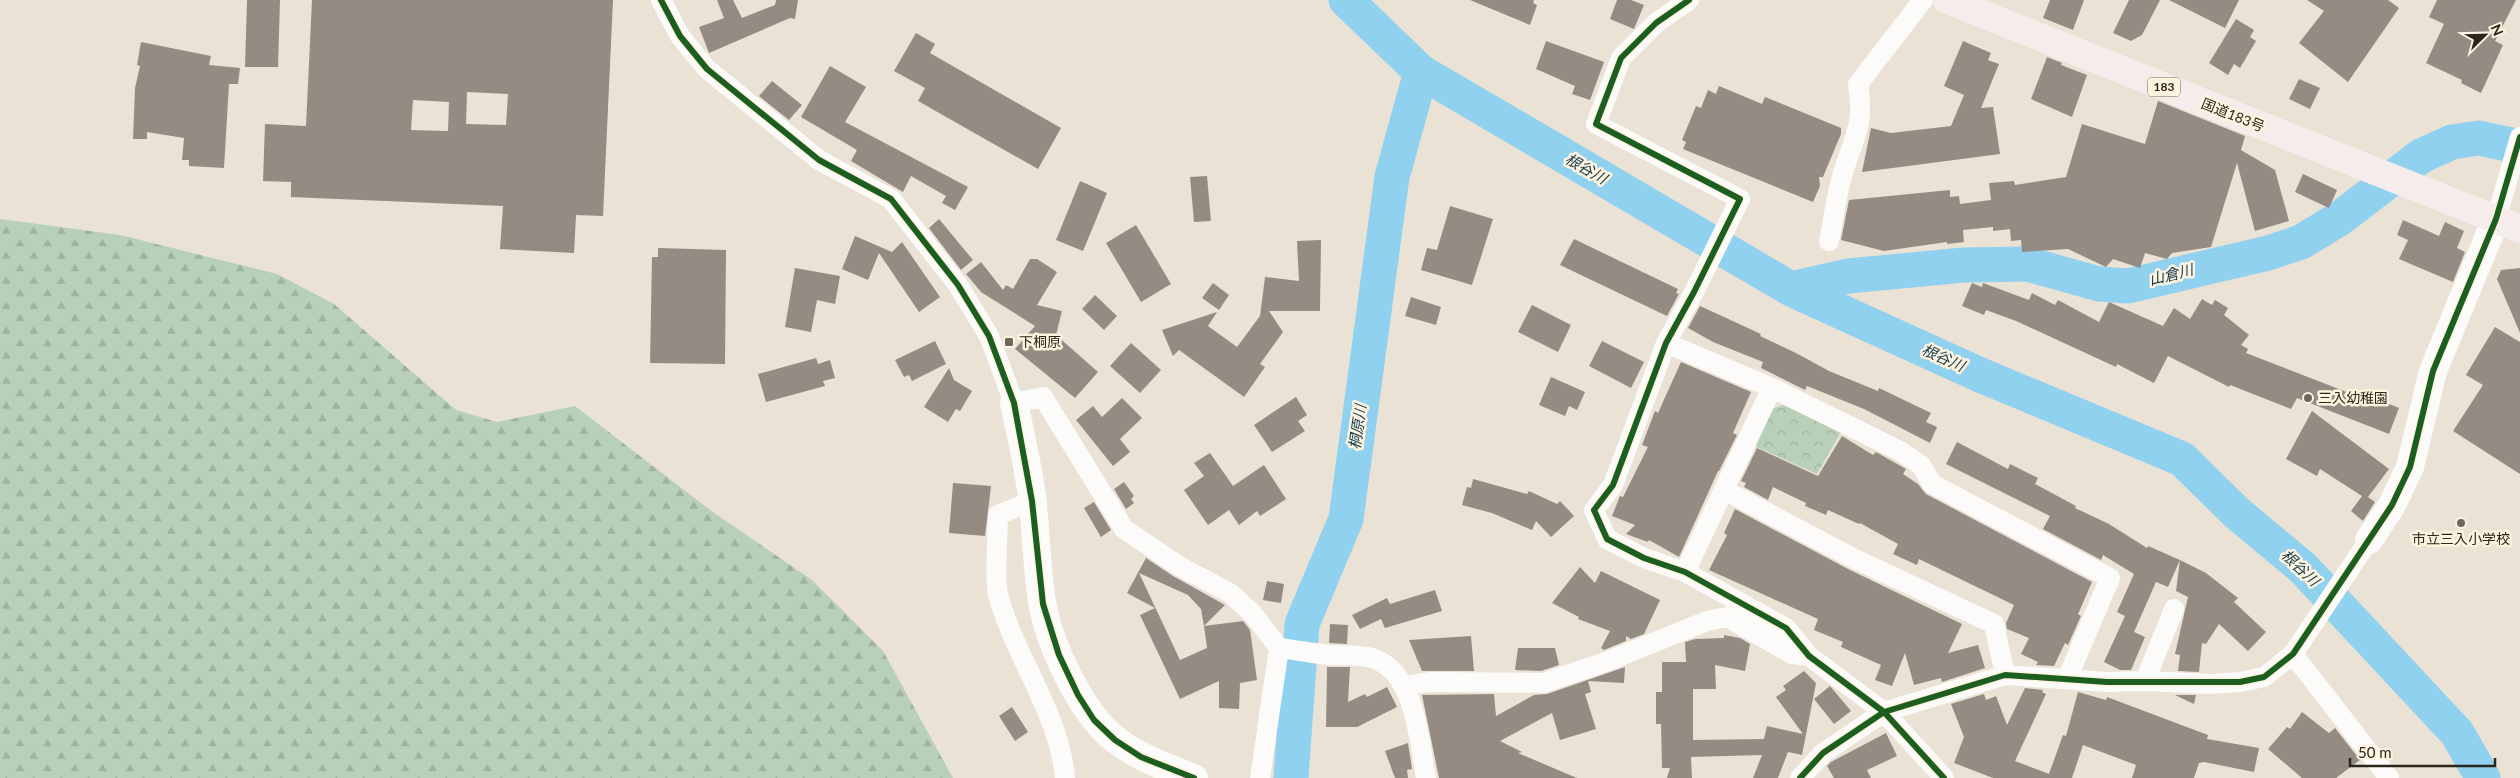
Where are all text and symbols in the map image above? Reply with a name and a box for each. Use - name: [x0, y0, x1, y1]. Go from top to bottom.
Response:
- north arrow: [2460, 10, 2510, 60]
- text: N: [2487, 21, 2507, 38]
- road number: 183: [2148, 77, 2180, 96]
- street label: 国道183号: [2199, 94, 2267, 135]
- water label: 根谷川: [1563, 149, 1612, 188]
- water label: 山倉川: [2147, 259, 2197, 288]
- place label: 下桐原: [1019, 333, 1061, 350]
- marker: 下桐原: [1003, 336, 1015, 348]
- water label: 根谷川: [1919, 340, 1969, 375]
- place label: 三入幼稚園: [2318, 389, 2388, 406]
- marker: 三入幼稚園: [2302, 392, 2314, 404]
- water label: 桐原川: [1345, 401, 1369, 450]
- marker: 市立三入小学校: [2455, 517, 2467, 529]
- place label: 市立三入小学校: [2412, 530, 2510, 547]
- water label: 根谷川: [2278, 545, 2325, 591]
- scale bar: [2350, 736, 2495, 768]
- text: 50 m: [2358, 743, 2392, 761]

